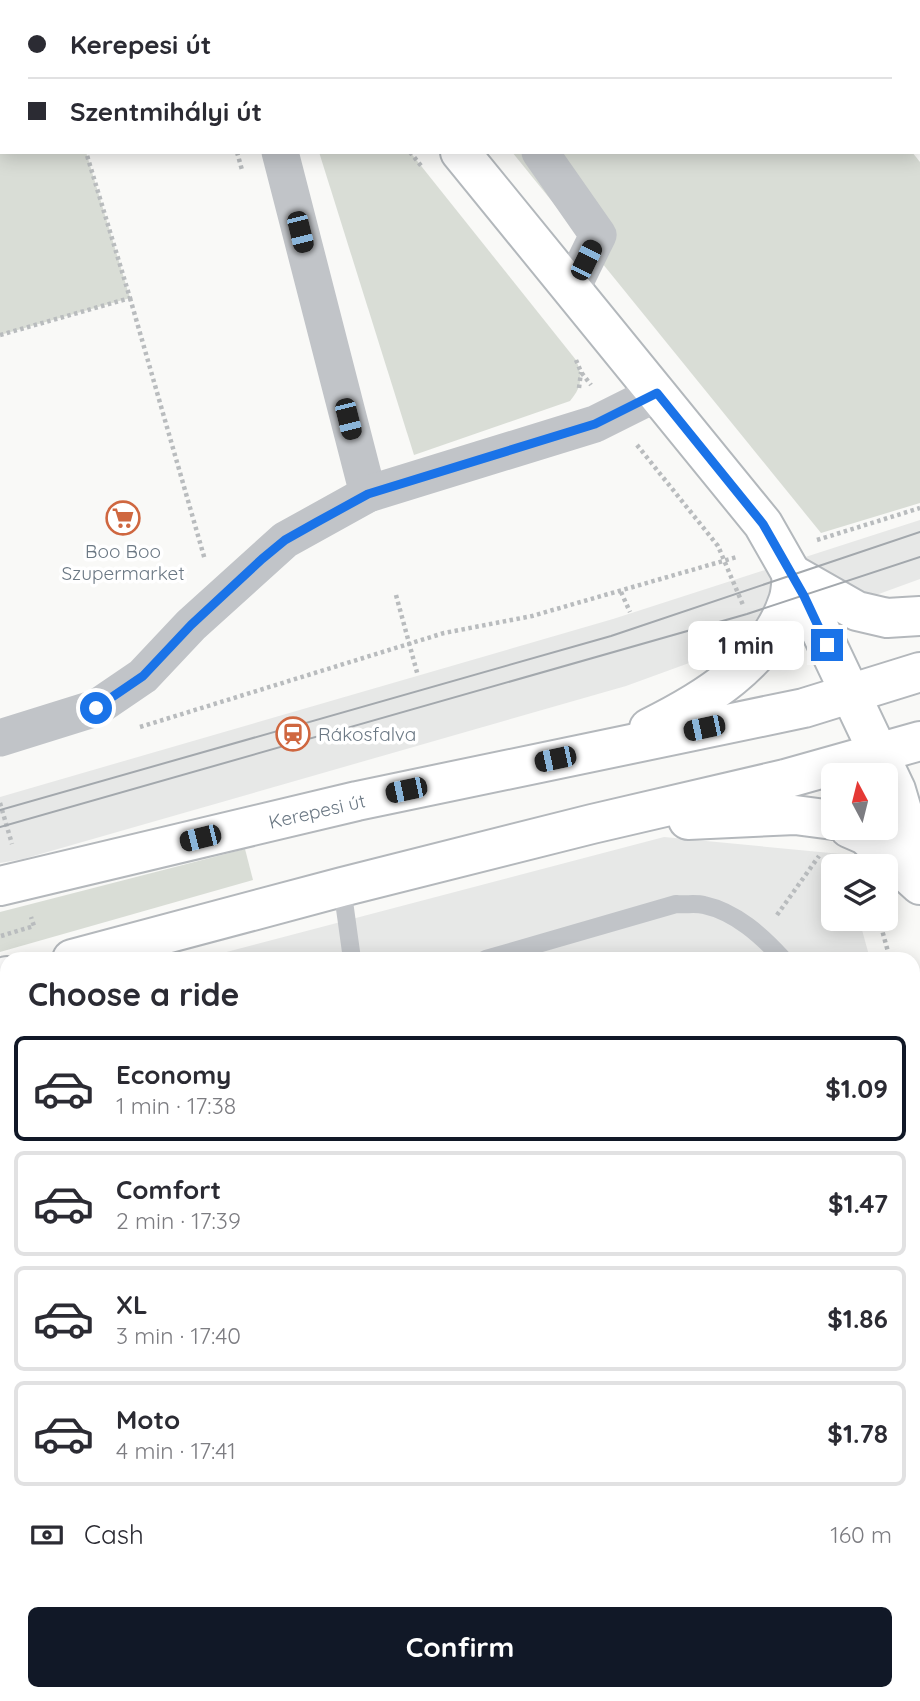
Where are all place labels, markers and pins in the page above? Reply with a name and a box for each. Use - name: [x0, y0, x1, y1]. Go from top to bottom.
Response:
- supermarket icon: Boo Boo Szupermarket: [104, 499, 142, 537]
- place label: Boo Boo Szupermarket: [61, 539, 185, 585]
- station icon: Rákosfalva: [274, 715, 312, 753]
- place label: Rákosfalva: [318, 722, 416, 746]

